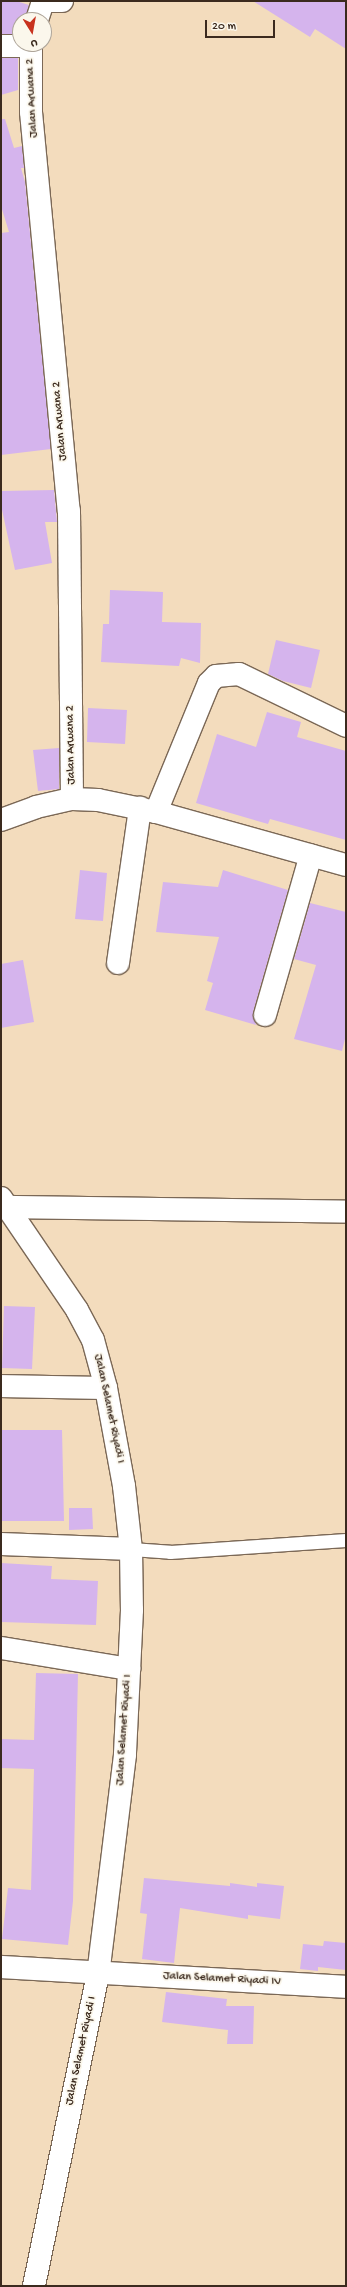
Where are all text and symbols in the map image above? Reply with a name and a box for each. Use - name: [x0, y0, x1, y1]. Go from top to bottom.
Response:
- north arrow: [12, 12, 52, 52]
- scale bar: [207, 12, 277, 38]
- text: 20 m: [212, 20, 236, 34]
- text: U: [30, 36, 38, 49]
- street label: Jalan Arwana 2: [24, 58, 42, 138]
- street label: Jalan Arwana 2: [50, 381, 72, 461]
- street label: Jalan Arwana 2: [64, 705, 80, 785]
- street label: Jalan Selamet Riyadi I: [89, 1353, 127, 1465]
- street label: Jalan Selamet Riyadi I: [114, 1674, 136, 1786]
- street label: Jalan Selamet Riyadi IV: [163, 1970, 281, 1990]
- street label: Jalan Selamet Riyadi I: [63, 1995, 101, 2107]

